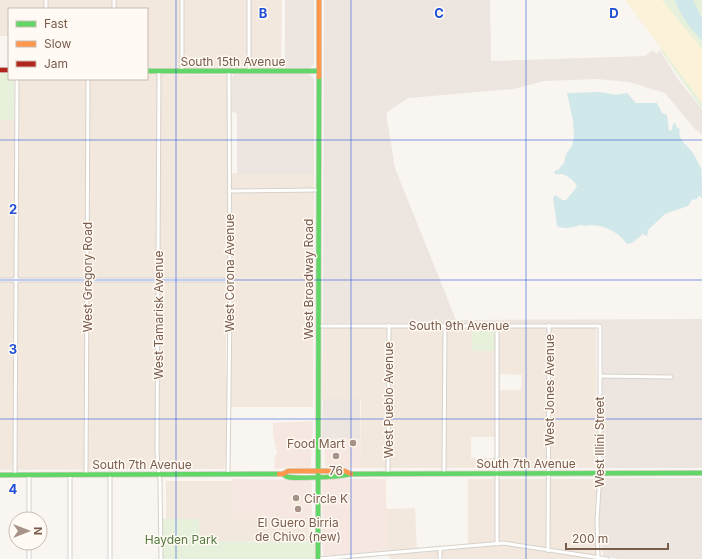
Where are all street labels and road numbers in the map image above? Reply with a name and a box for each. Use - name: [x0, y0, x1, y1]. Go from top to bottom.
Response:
- street label: South 15th Avenue: [180, 54, 286, 69]
- street label: West Corona Avenue: [222, 214, 237, 332]
- street label: West Broadway Road: [301, 219, 316, 339]
- street label: West Gregory Road: [80, 222, 95, 332]
- street label: West Tamarisk Avenue: [151, 251, 166, 379]
- street label: South 9th Avenue: [409, 318, 509, 333]
- street label: West Jones Avenue: [542, 334, 557, 446]
- street label: West Pueblo Avenue: [381, 342, 396, 458]
- street label: West Illini Street: [592, 396, 607, 488]
- street label: South 7th Avenue: [476, 456, 576, 471]
- street label: South 7th Avenue: [92, 457, 192, 472]

